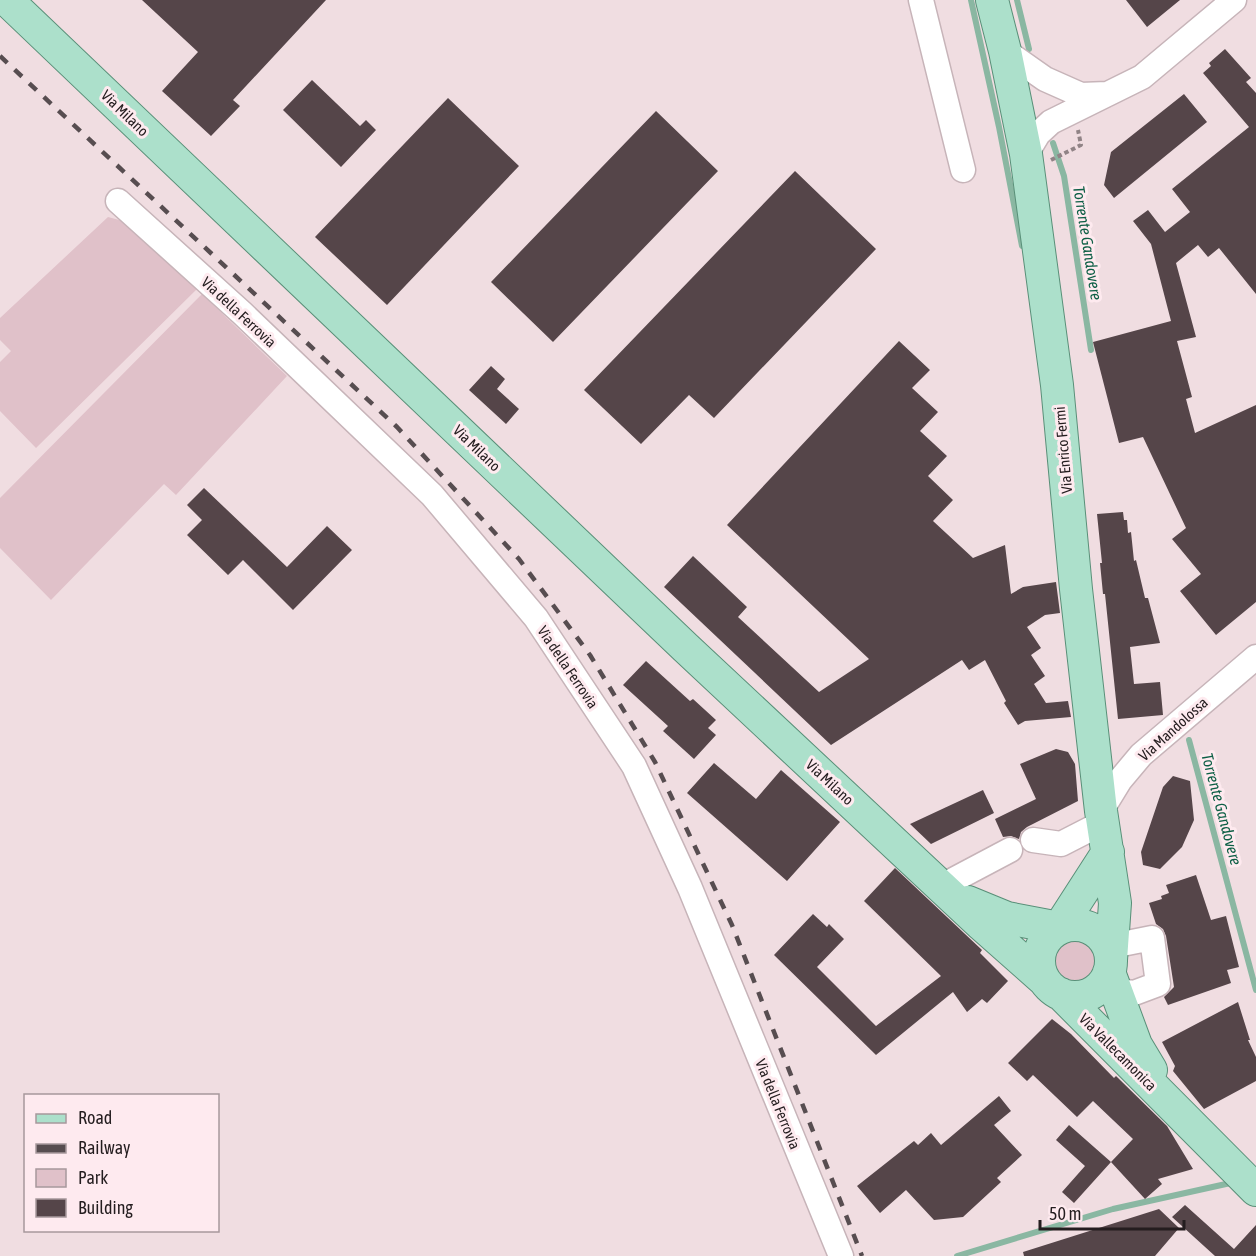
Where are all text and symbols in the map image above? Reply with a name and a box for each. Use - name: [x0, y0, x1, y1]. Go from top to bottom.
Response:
- street label: Via Milano: [98, 87, 152, 139]
- water label: Torrente Gandovere: [1070, 185, 1106, 301]
- street label: Via della Ferrovia: [198, 273, 280, 351]
- street label: Via Enrico Fermi: [1051, 406, 1075, 494]
- street label: Via Milano: [450, 422, 504, 474]
- street label: Via della Ferrovia: [534, 623, 602, 711]
- street label: Via Mandolossa: [1135, 694, 1211, 764]
- water label: Torrente Gandovere: [1198, 751, 1246, 867]
- street label: Via Milano: [803, 756, 857, 808]
- street label: Via Vallecamonica: [1076, 1010, 1160, 1094]
- street label: Via della Ferrovia: [752, 1056, 804, 1152]
- legend: [24, 1094, 219, 1232]
- text: Road: [78, 1107, 112, 1128]
- text: Railway: [78, 1137, 130, 1158]
- text: Park: [78, 1167, 108, 1188]
- scale bar: [1040, 1193, 1184, 1231]
- text: Building: [78, 1197, 133, 1218]
- text: 50 m: [1049, 1203, 1081, 1224]

